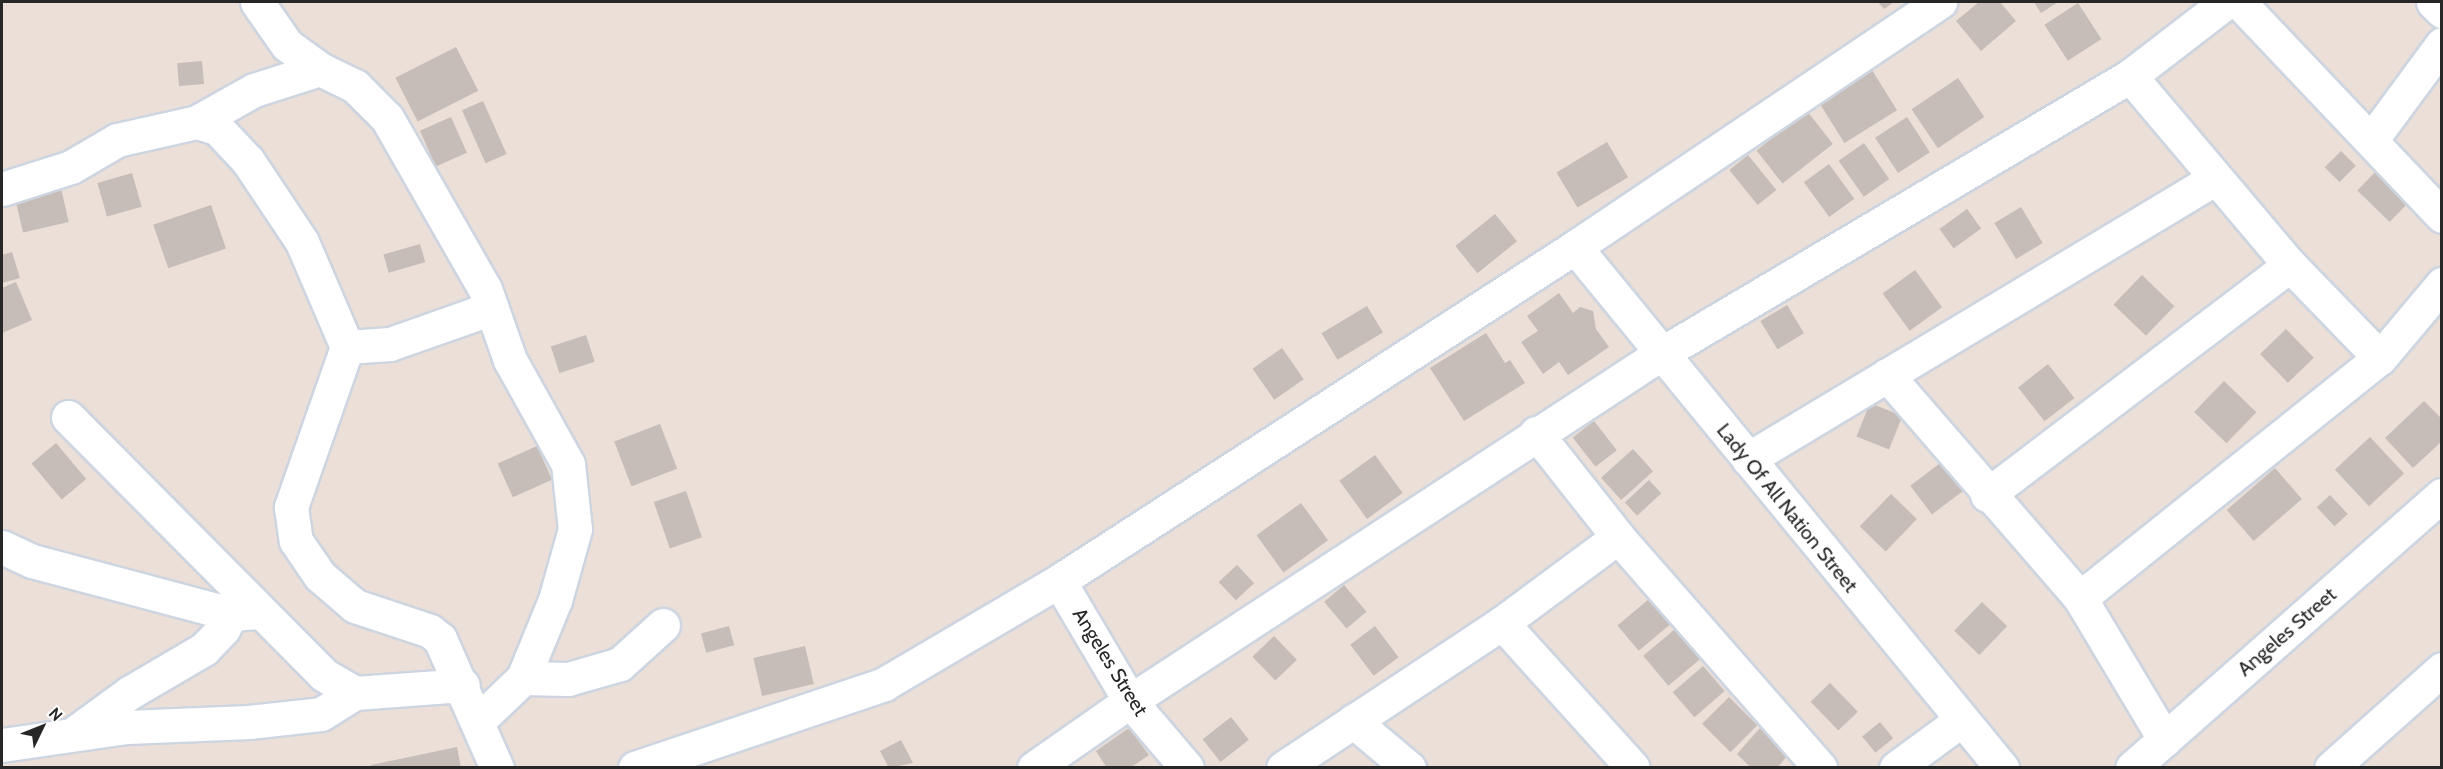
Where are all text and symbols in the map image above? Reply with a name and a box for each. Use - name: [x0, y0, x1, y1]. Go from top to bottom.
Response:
- street label: Lady Of All Nation Street: [1712, 419, 1862, 597]
- street label: Angeles Street: [2233, 583, 2341, 681]
- street label: Angeles Street: [1067, 604, 1153, 720]
- north arrow: [12, 697, 72, 757]
- text: N: [45, 704, 66, 725]

